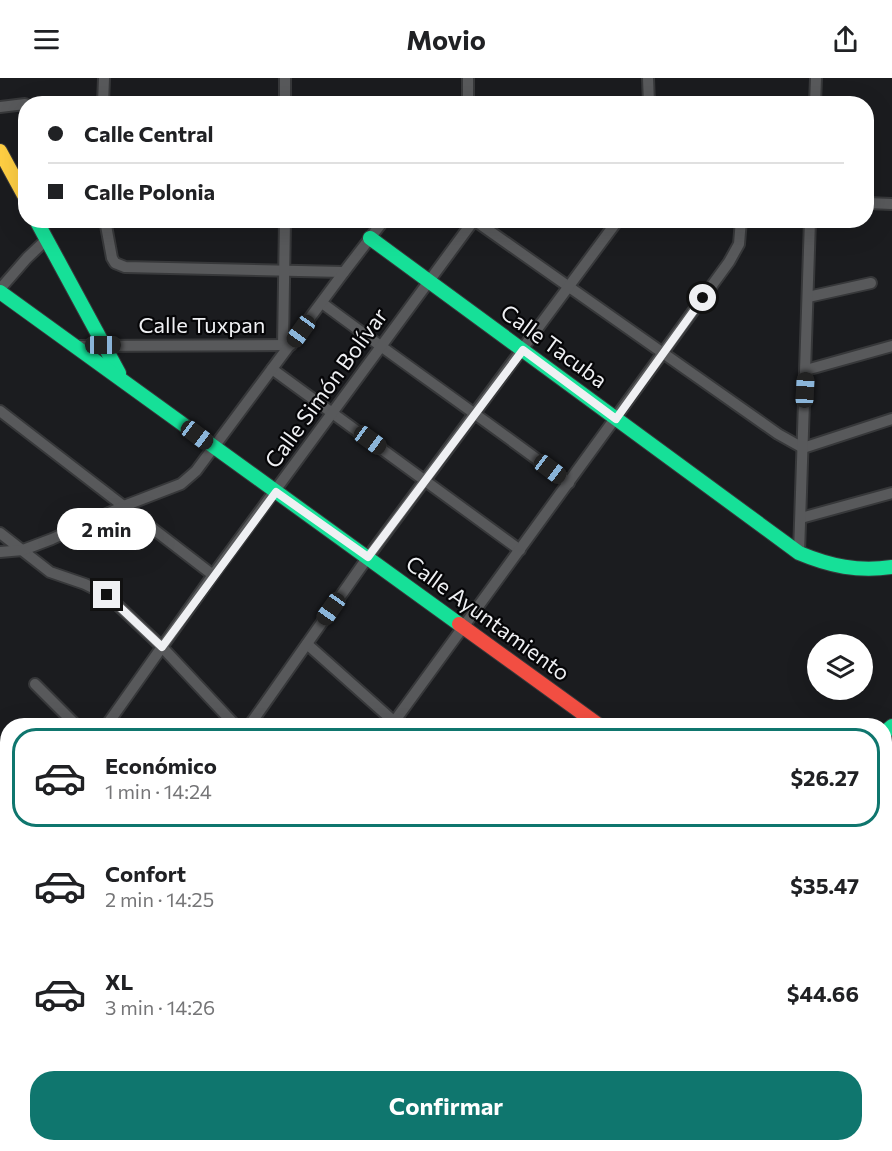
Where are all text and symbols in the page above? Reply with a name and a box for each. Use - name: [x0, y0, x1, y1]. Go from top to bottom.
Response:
- icon: menu: [30, 23, 63, 56]
- text: Movio: [406, 23, 486, 56]
- icon: share: [829, 23, 862, 56]
- text: Calle Central: [84, 120, 214, 147]
- text: Calle Polonia: [84, 178, 215, 205]
- route start: [689, 284, 716, 311]
- street label: Calle Tacuba: [496, 298, 613, 393]
- street label: Calle Simón Bolívar: [258, 302, 393, 473]
- street label: Calle Tuxpan: [139, 311, 265, 338]
- car: [283, 311, 319, 351]
- car: [85, 336, 121, 354]
- car: [795, 372, 815, 408]
- car: [177, 417, 217, 453]
- car: [350, 422, 390, 458]
- car: [530, 451, 570, 487]
- callout: 2 min: [57, 508, 156, 550]
- text: 2 min: [82, 517, 131, 541]
- street label: Calle Ayuntamiento: [401, 549, 575, 686]
- route end: [93, 581, 120, 608]
- car: [313, 589, 349, 629]
- map controls: [807, 634, 873, 700]
- button: layers: [807, 634, 873, 700]
- icon: car: [33, 751, 87, 805]
- text: Económico: [105, 752, 217, 779]
- text: $26.27: [790, 764, 859, 791]
- text: 1 min · 14:24: [105, 779, 212, 803]
- icon: car: [33, 859, 87, 913]
- text: Confort: [105, 860, 186, 887]
- text: $35.47: [790, 872, 859, 899]
- text: 2 min · 14:25: [105, 887, 214, 911]
- icon: car: [33, 967, 87, 1021]
- text: XL: [105, 968, 133, 995]
- text: $44.66: [787, 980, 859, 1007]
- text: 3 min · 14:26: [105, 995, 215, 1019]
- button: Confirmar: [30, 1071, 862, 1140]

